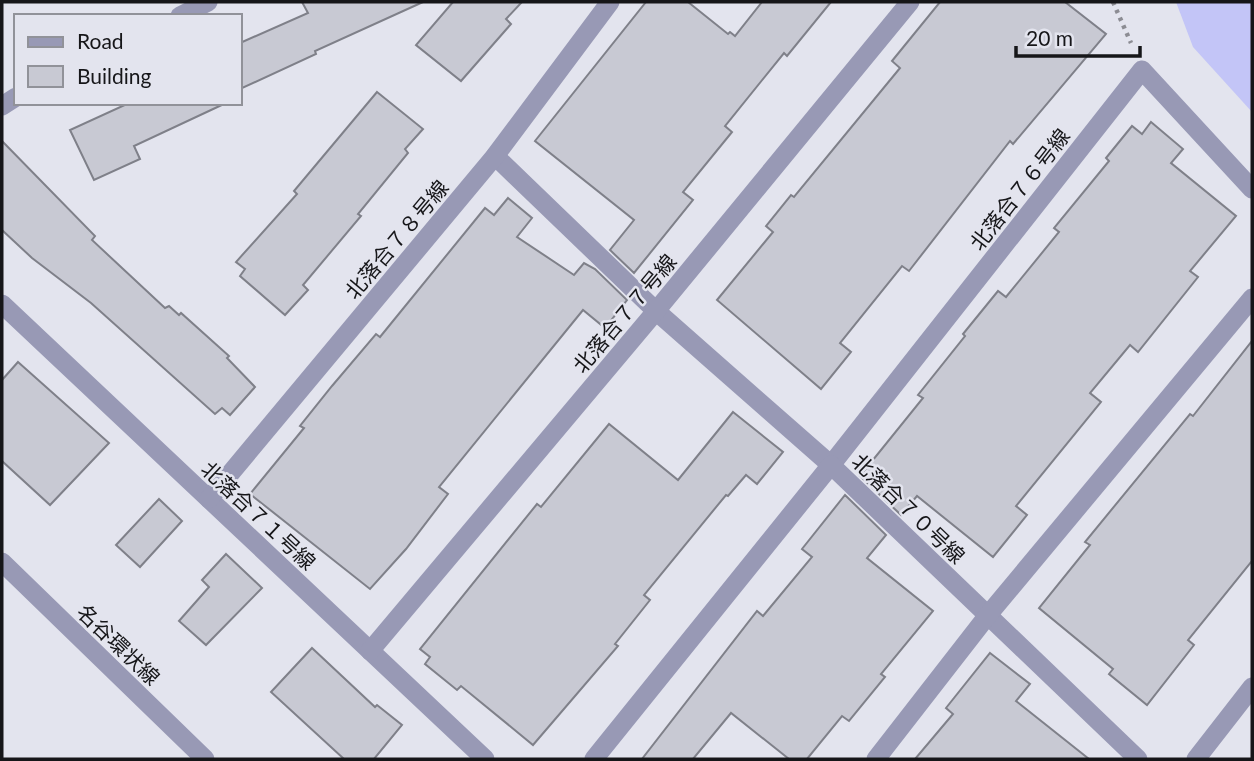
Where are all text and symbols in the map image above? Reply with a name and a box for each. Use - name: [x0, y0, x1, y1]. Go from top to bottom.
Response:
- legend: [14, 14, 242, 105]
- scale bar: [1016, 14, 1140, 58]
- text: 20 m: [1026, 25, 1073, 50]
- text: Road: [77, 28, 124, 53]
- text: Building: [77, 63, 152, 88]
- street label: 北落合７６号線: [964, 123, 1074, 255]
- street label: 北落合７８号線: [339, 175, 453, 303]
- street label: 北落合７７号線: [567, 249, 681, 377]
- street label: 北落合７０号線: [847, 448, 971, 568]
- street label: 北落合７１号線: [197, 456, 321, 574]
- street label: 名谷環状線: [73, 599, 165, 689]

